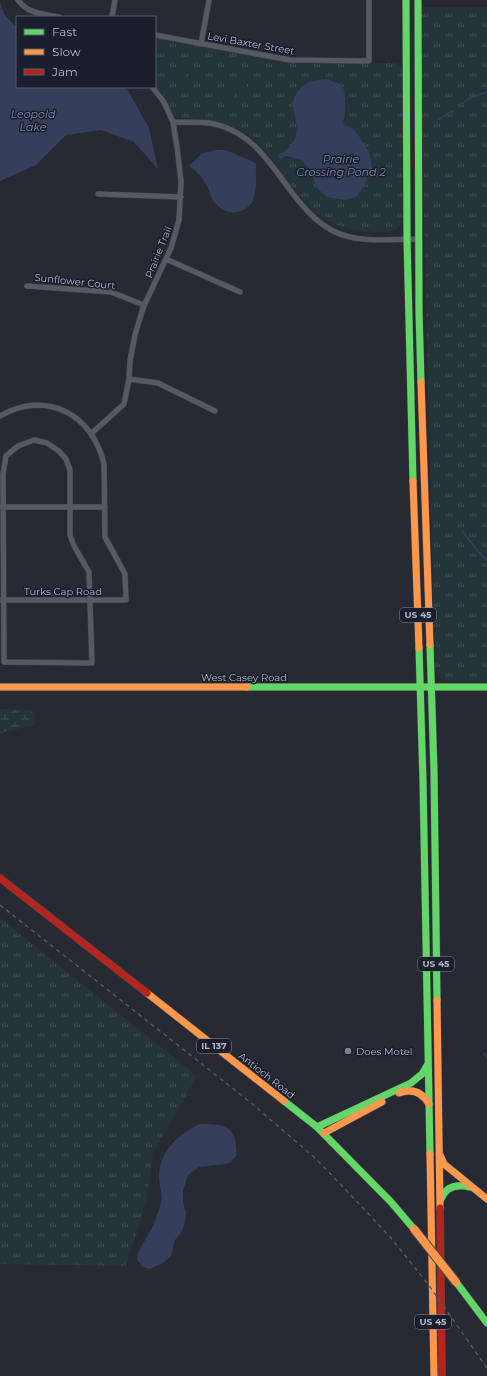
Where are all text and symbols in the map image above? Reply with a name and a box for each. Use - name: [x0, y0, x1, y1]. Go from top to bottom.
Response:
- legend: [16, 16, 156, 88]
- text: Fast: [52, 24, 77, 39]
- street label: Levi Baxter Street: [206, 29, 295, 58]
- text: Slow: [52, 44, 81, 59]
- text: Jam: [51, 64, 78, 79]
- water label: Leopold Lake: [11, 107, 56, 134]
- water label: Prairie Crossing Pond 2: [296, 152, 386, 179]
- street label: Prairie Trail: [142, 224, 175, 280]
- street label: Sunflower Court: [34, 271, 116, 292]
- street label: Turks Cap Road: [24, 585, 102, 598]
- road number: US 45: [400, 608, 436, 622]
- street label: West Casey Road: [201, 671, 287, 684]
- road number: US 45: [418, 957, 454, 971]
- road number: IL 137: [197, 1039, 231, 1053]
- place label: Does Motel: [356, 1045, 413, 1058]
- marker: Does Motel: [343, 1046, 353, 1056]
- street label: Antioch Road: [236, 1049, 297, 1101]
- road number: US 45: [415, 1315, 451, 1329]

